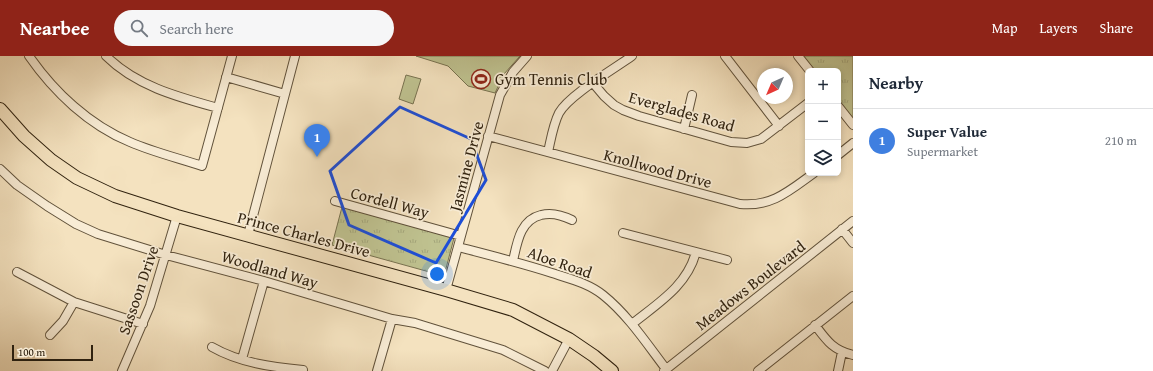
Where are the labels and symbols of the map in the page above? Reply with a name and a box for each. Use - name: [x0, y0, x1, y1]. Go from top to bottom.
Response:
- place label: Gym Tennis Club: [495, 67, 607, 91]
- sports icon: Gym Tennis Club: [470, 68, 492, 90]
- north arrow: [757, 68, 793, 104]
- street label: Everglades Road: [626, 84, 738, 138]
- street label: Jasmine Drive: [442, 118, 490, 216]
- pin: 1: [304, 124, 330, 157]
- street label: Knollwood Drive: [601, 142, 715, 194]
- street label: Cordell Way: [348, 180, 432, 224]
- street label: Prince Charles Drive: [235, 205, 373, 263]
- street label: Meadows Boulevard: [690, 234, 811, 336]
- street label: Aloe Road: [524, 240, 596, 284]
- street label: Sassoon Drive: [112, 242, 164, 338]
- street label: Woodland Way: [219, 244, 321, 294]
- your location: [427, 264, 447, 284]
- scale bar: [12, 343, 93, 362]

